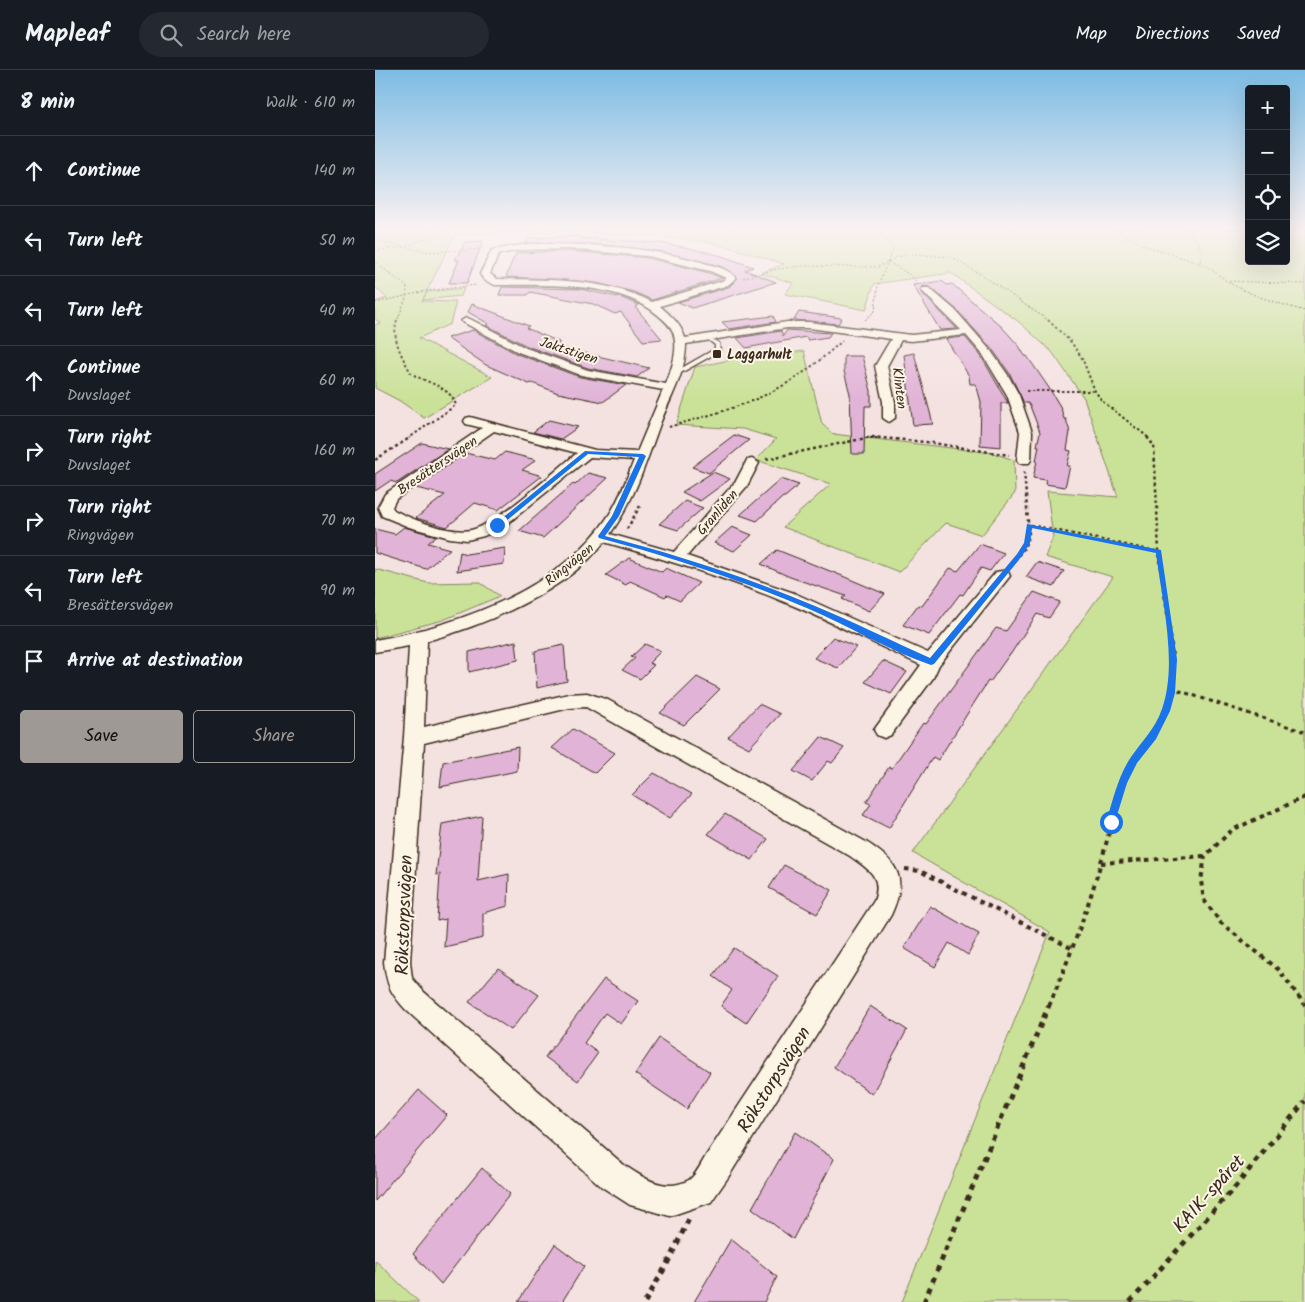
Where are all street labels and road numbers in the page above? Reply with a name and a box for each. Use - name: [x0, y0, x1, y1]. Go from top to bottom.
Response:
- street label: Jaktstigen: [537, 331, 601, 371]
- street label: Klinten: [886, 366, 912, 410]
- street label: Bresättersvägen: [393, 431, 482, 501]
- street label: Granliden: [691, 485, 744, 541]
- street label: Ringvägen: [540, 538, 599, 592]
- street label: Rökstorpsvägen: [388, 854, 422, 976]
- street label: Rökstorpsvägen: [730, 1021, 819, 1139]
- street label: KAIK-spåret: [1166, 1148, 1254, 1240]

